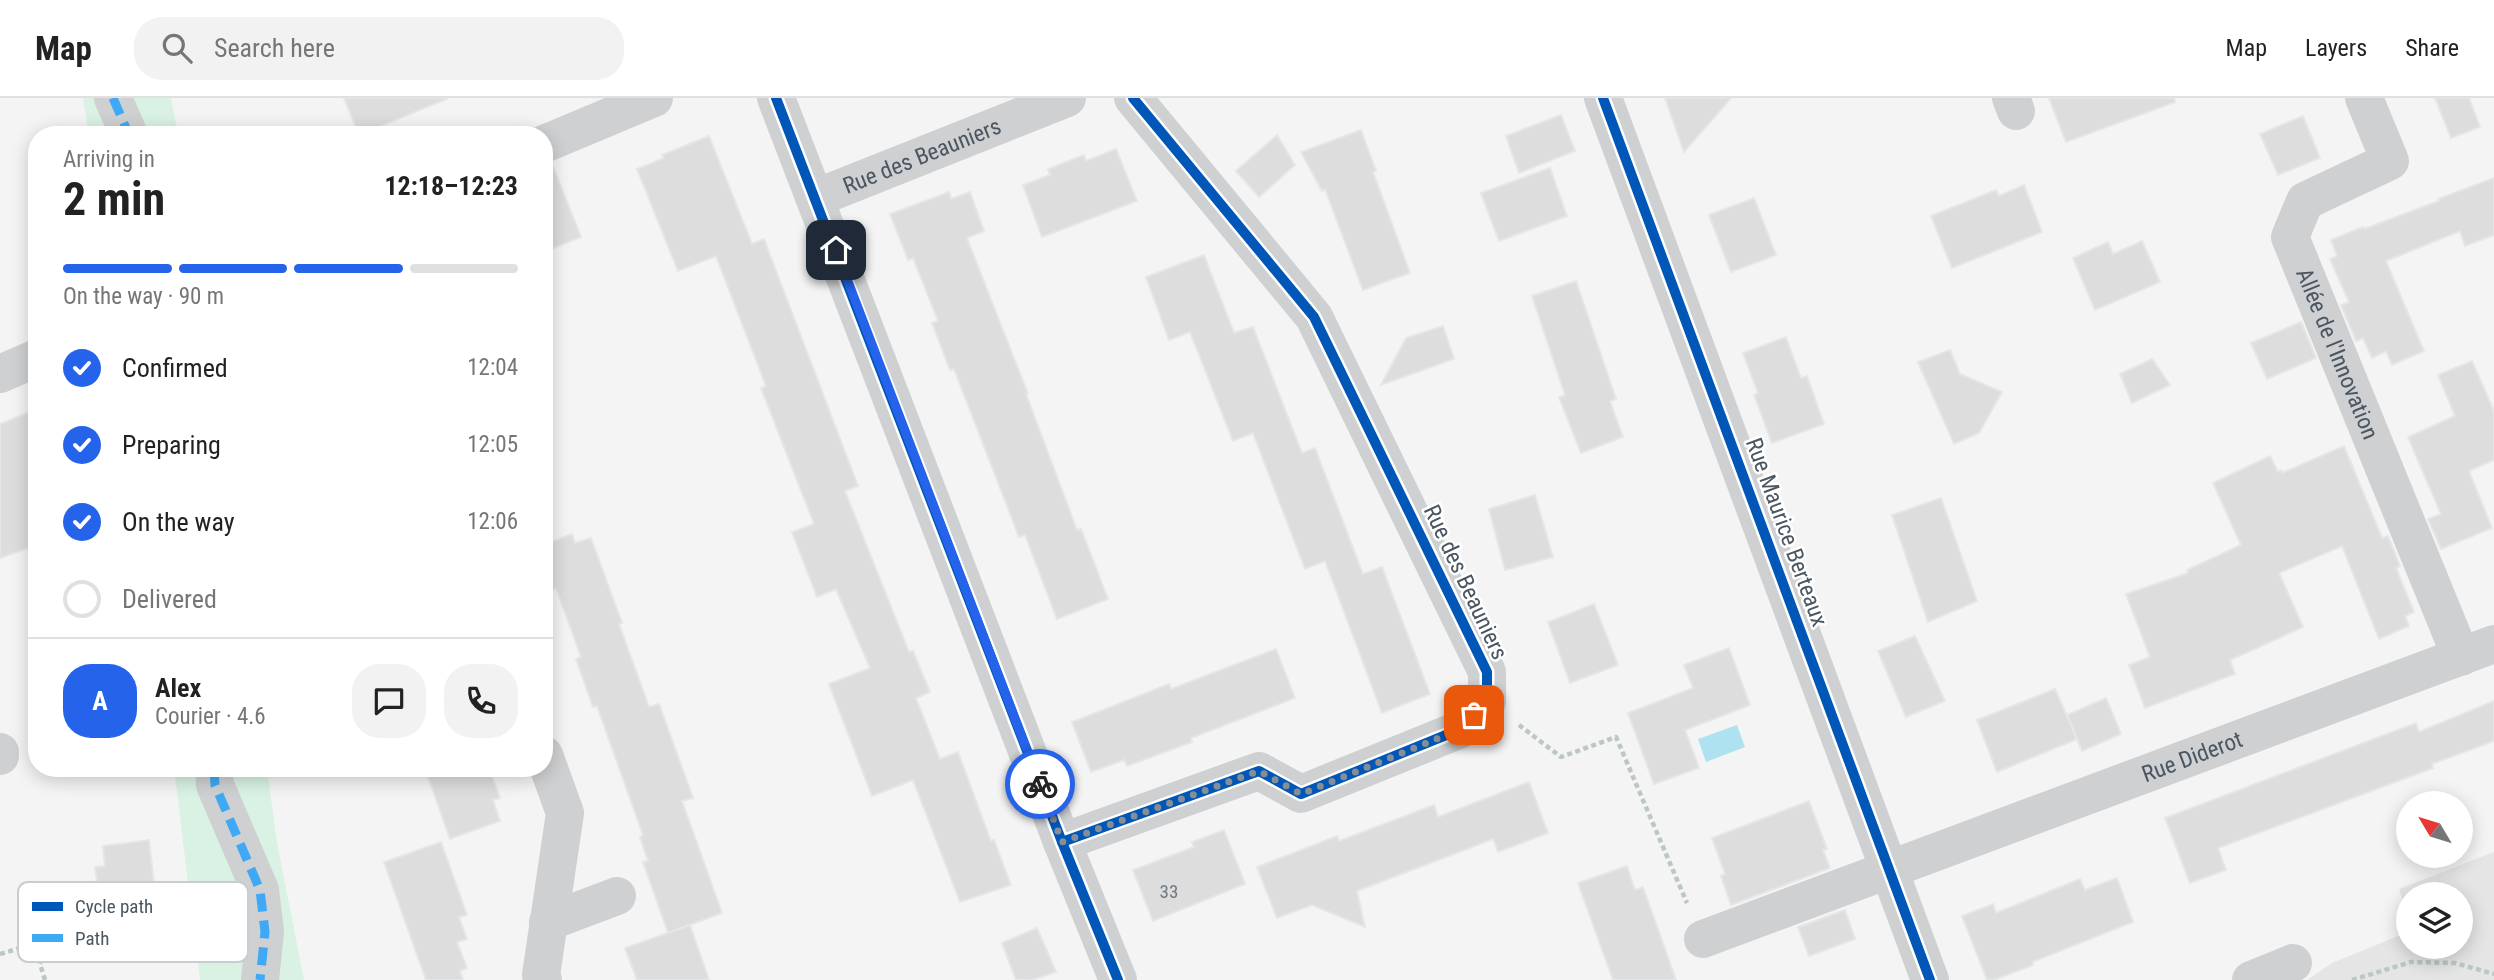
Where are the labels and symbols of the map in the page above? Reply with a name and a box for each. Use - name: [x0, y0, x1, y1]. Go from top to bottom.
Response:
- street label: Rue des Beauniers: [839, 113, 1005, 200]
- pin: [806, 220, 866, 280]
- street label: Allée de l'Innovation: [2290, 264, 2384, 443]
- street label: Rue Maurice Berteaux: [1740, 434, 1833, 630]
- street label: Rue des Beauniers: [1418, 501, 1513, 664]
- pin: [1444, 685, 1504, 745]
- street label: Rue Diderot: [2138, 726, 2246, 788]
- courier: [1005, 749, 1075, 819]
- north arrow: [2396, 791, 2473, 868]
- house number: 33: [1160, 880, 1178, 903]
- legend: [18, 882, 248, 962]
- text: Cycle path: [75, 895, 153, 918]
- text: Path: [75, 927, 109, 950]

